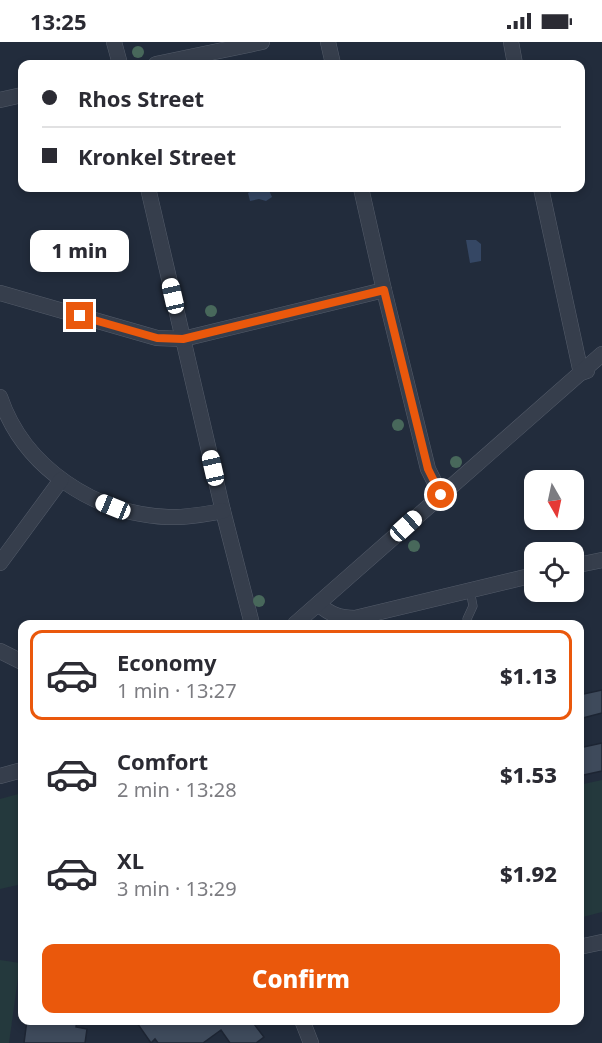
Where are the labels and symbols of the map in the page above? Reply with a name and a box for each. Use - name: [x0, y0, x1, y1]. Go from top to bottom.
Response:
- callout: 1 min: [31, 229, 130, 271]
- car: [160, 276, 186, 316]
- route end: [66, 302, 93, 329]
- car: [200, 448, 226, 488]
- north arrow: [524, 470, 584, 530]
- route start: [427, 481, 454, 508]
- car: [93, 492, 133, 522]
- car: [387, 507, 425, 545]

